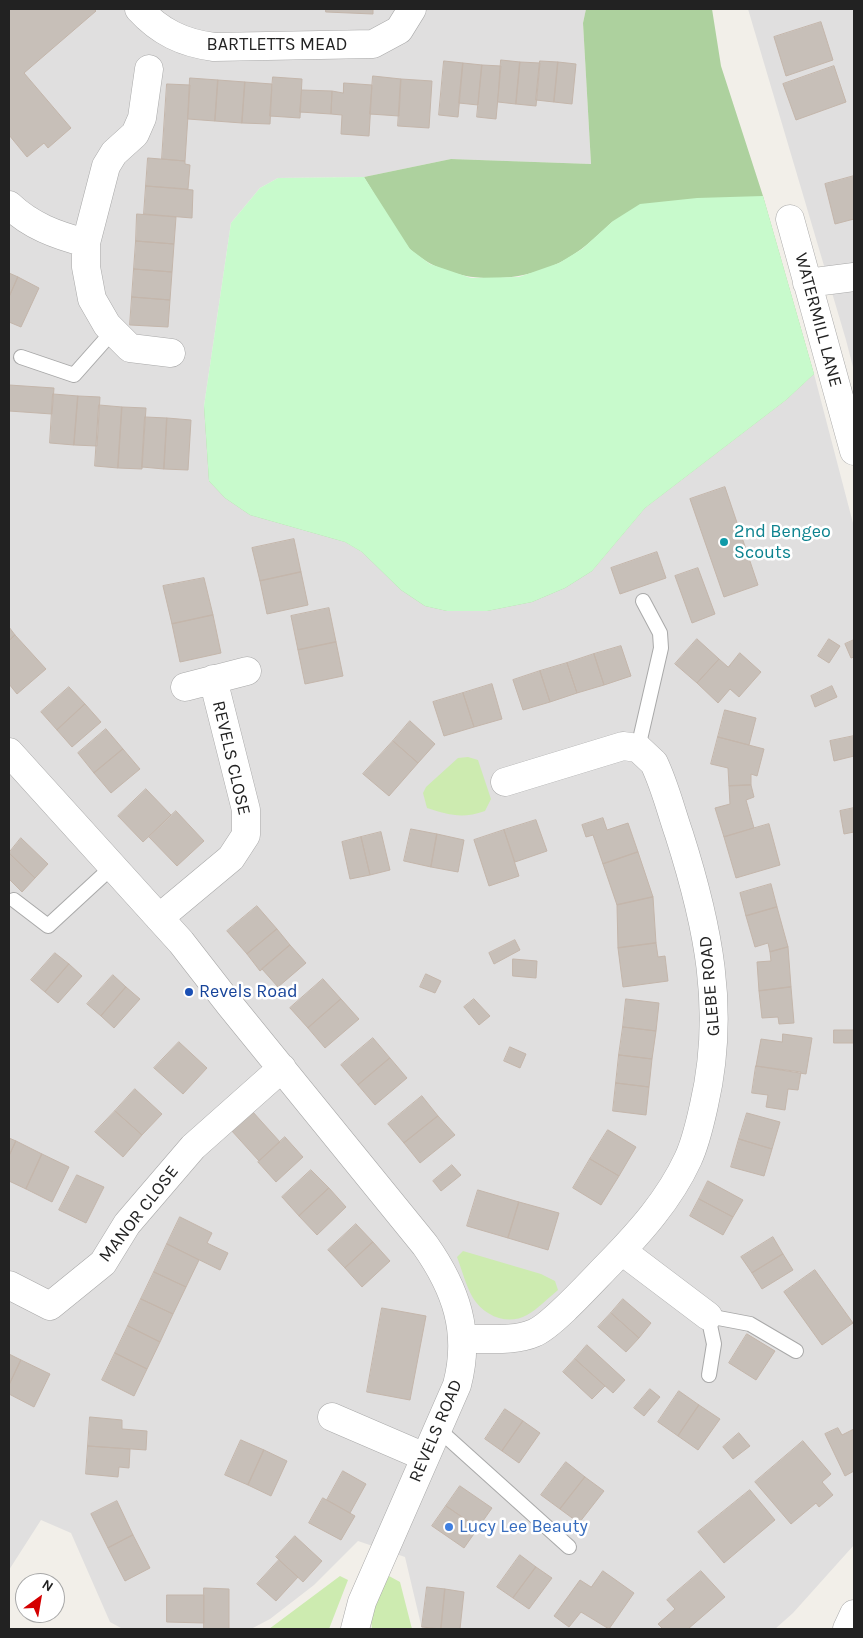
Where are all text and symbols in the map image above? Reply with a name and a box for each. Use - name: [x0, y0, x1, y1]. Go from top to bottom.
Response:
- street label: BARTLETTS MEAD: [207, 34, 347, 56]
- street label: WATERMILL LANE: [790, 251, 846, 389]
- place label: 2nd Bengeo Scouts: [734, 521, 831, 564]
- marker: 2nd Bengeo Scouts: [718, 536, 730, 548]
- street label: REVELS CLOSE: [207, 699, 255, 817]
- street label: GLEBE ROAD: [695, 935, 725, 1037]
- place label: Revels Road: [199, 981, 298, 1003]
- marker: Revels Road: [183, 986, 195, 998]
- street label: MANOR CLOSE: [95, 1161, 183, 1267]
- street label: REVELS ROAD: [405, 1376, 467, 1486]
- place label: Lucy Lee Beauty: [459, 1516, 588, 1538]
- marker: Lucy Lee Beauty: [443, 1521, 455, 1533]
- north arrow: [15, 1573, 65, 1623]
- text: N: [39, 1576, 56, 1596]

